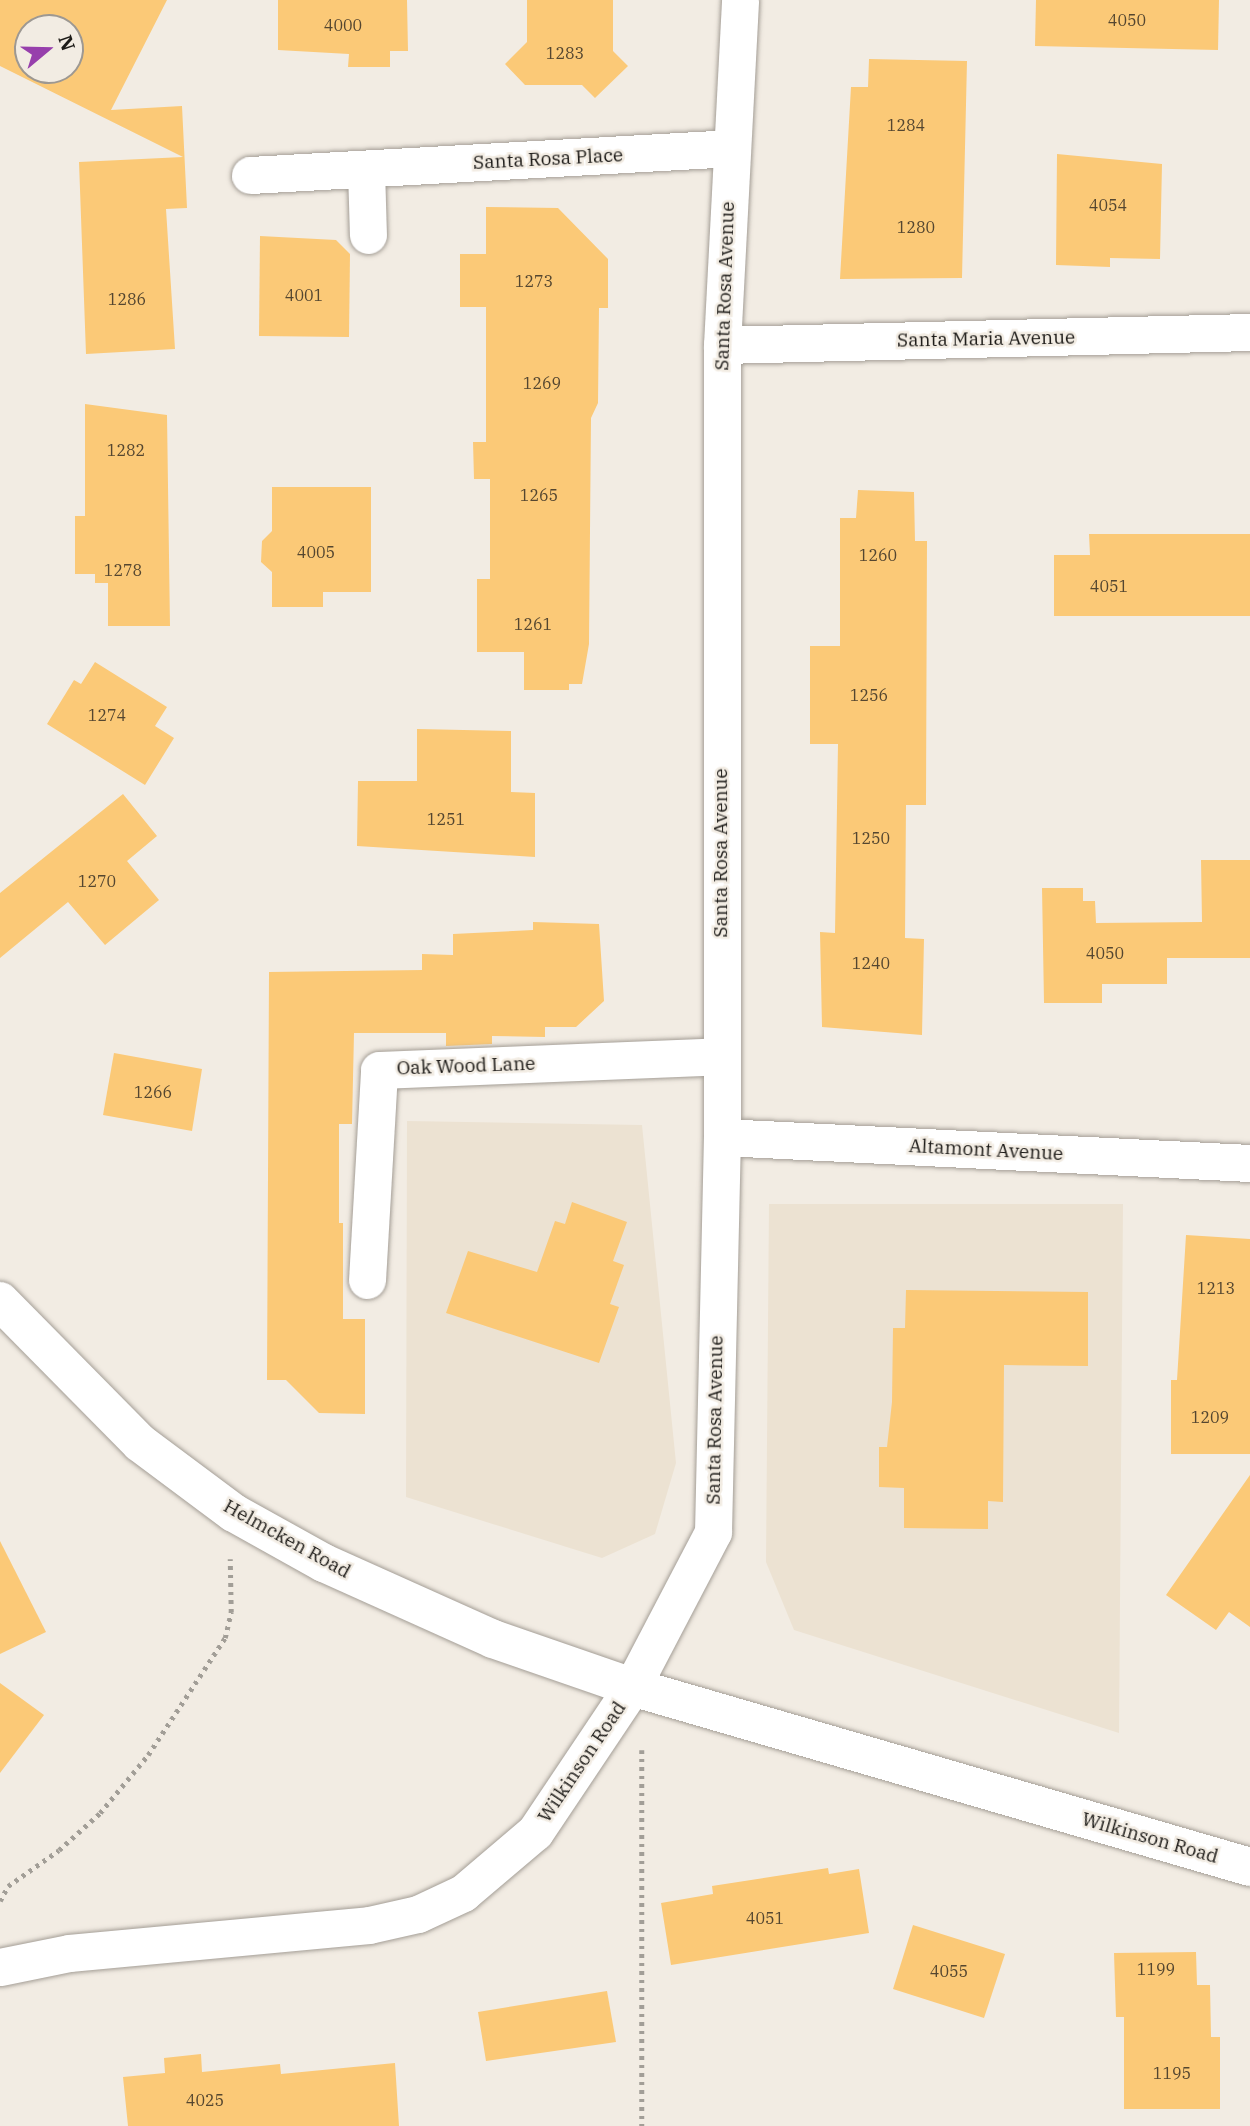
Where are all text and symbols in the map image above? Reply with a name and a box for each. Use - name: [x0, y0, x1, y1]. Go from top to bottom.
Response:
- house number: 4050: [1108, 10, 1146, 30]
- north arrow: [14, 14, 84, 84]
- house number: 4000: [324, 15, 362, 35]
- text: N: [53, 32, 81, 54]
- house number: 1283: [546, 43, 584, 63]
- house number: 1284: [887, 115, 925, 135]
- street label: Santa Rosa Place: [472, 144, 624, 174]
- house number: 4054: [1089, 195, 1127, 215]
- street label: Santa Rosa Avenue: [711, 201, 739, 371]
- house number: 1280: [897, 217, 935, 237]
- house number: 1273: [515, 271, 553, 291]
- house number: 4001: [285, 285, 323, 305]
- house number: 1286: [108, 289, 146, 309]
- street label: Santa Maria Avenue: [897, 326, 1075, 352]
- house number: 1269: [523, 373, 561, 393]
- house number: 1282: [107, 440, 145, 460]
- house number: 1265: [520, 485, 558, 505]
- house number: 4005: [297, 542, 335, 562]
- house number: 1260: [859, 545, 897, 565]
- house number: 1278: [104, 560, 142, 580]
- house number: 4051: [1090, 576, 1128, 596]
- house number: 1261: [514, 614, 552, 634]
- house number: 1256: [850, 685, 888, 705]
- house number: 1274: [88, 705, 126, 725]
- street label: Santa Rosa Avenue: [710, 768, 732, 938]
- house number: 1251: [427, 809, 465, 829]
- house number: 1250: [852, 828, 890, 848]
- house number: 1270: [78, 871, 116, 891]
- house number: 4050: [1086, 943, 1124, 963]
- house number: 1240: [852, 953, 890, 973]
- street label: Oak Wood Lane: [396, 1052, 536, 1080]
- house number: 1266: [134, 1082, 172, 1102]
- street label: Altamont Avenue: [908, 1135, 1064, 1165]
- house number: 1213: [1197, 1278, 1235, 1298]
- street label: Santa Rosa Avenue: [702, 1335, 728, 1505]
- house number: 1209: [1191, 1407, 1229, 1427]
- street label: Helmcken Road: [220, 1495, 354, 1583]
- street label: Wilkinson Road: [533, 1697, 631, 1827]
- street label: Wilkinson Road: [1079, 1808, 1221, 1868]
- house number: 4051: [746, 1908, 784, 1928]
- house number: 1199: [1137, 1959, 1175, 1979]
- house number: 4055: [930, 1961, 968, 1981]
- house number: 1195: [1153, 2063, 1191, 2083]
- house number: 4025: [186, 2090, 224, 2110]

